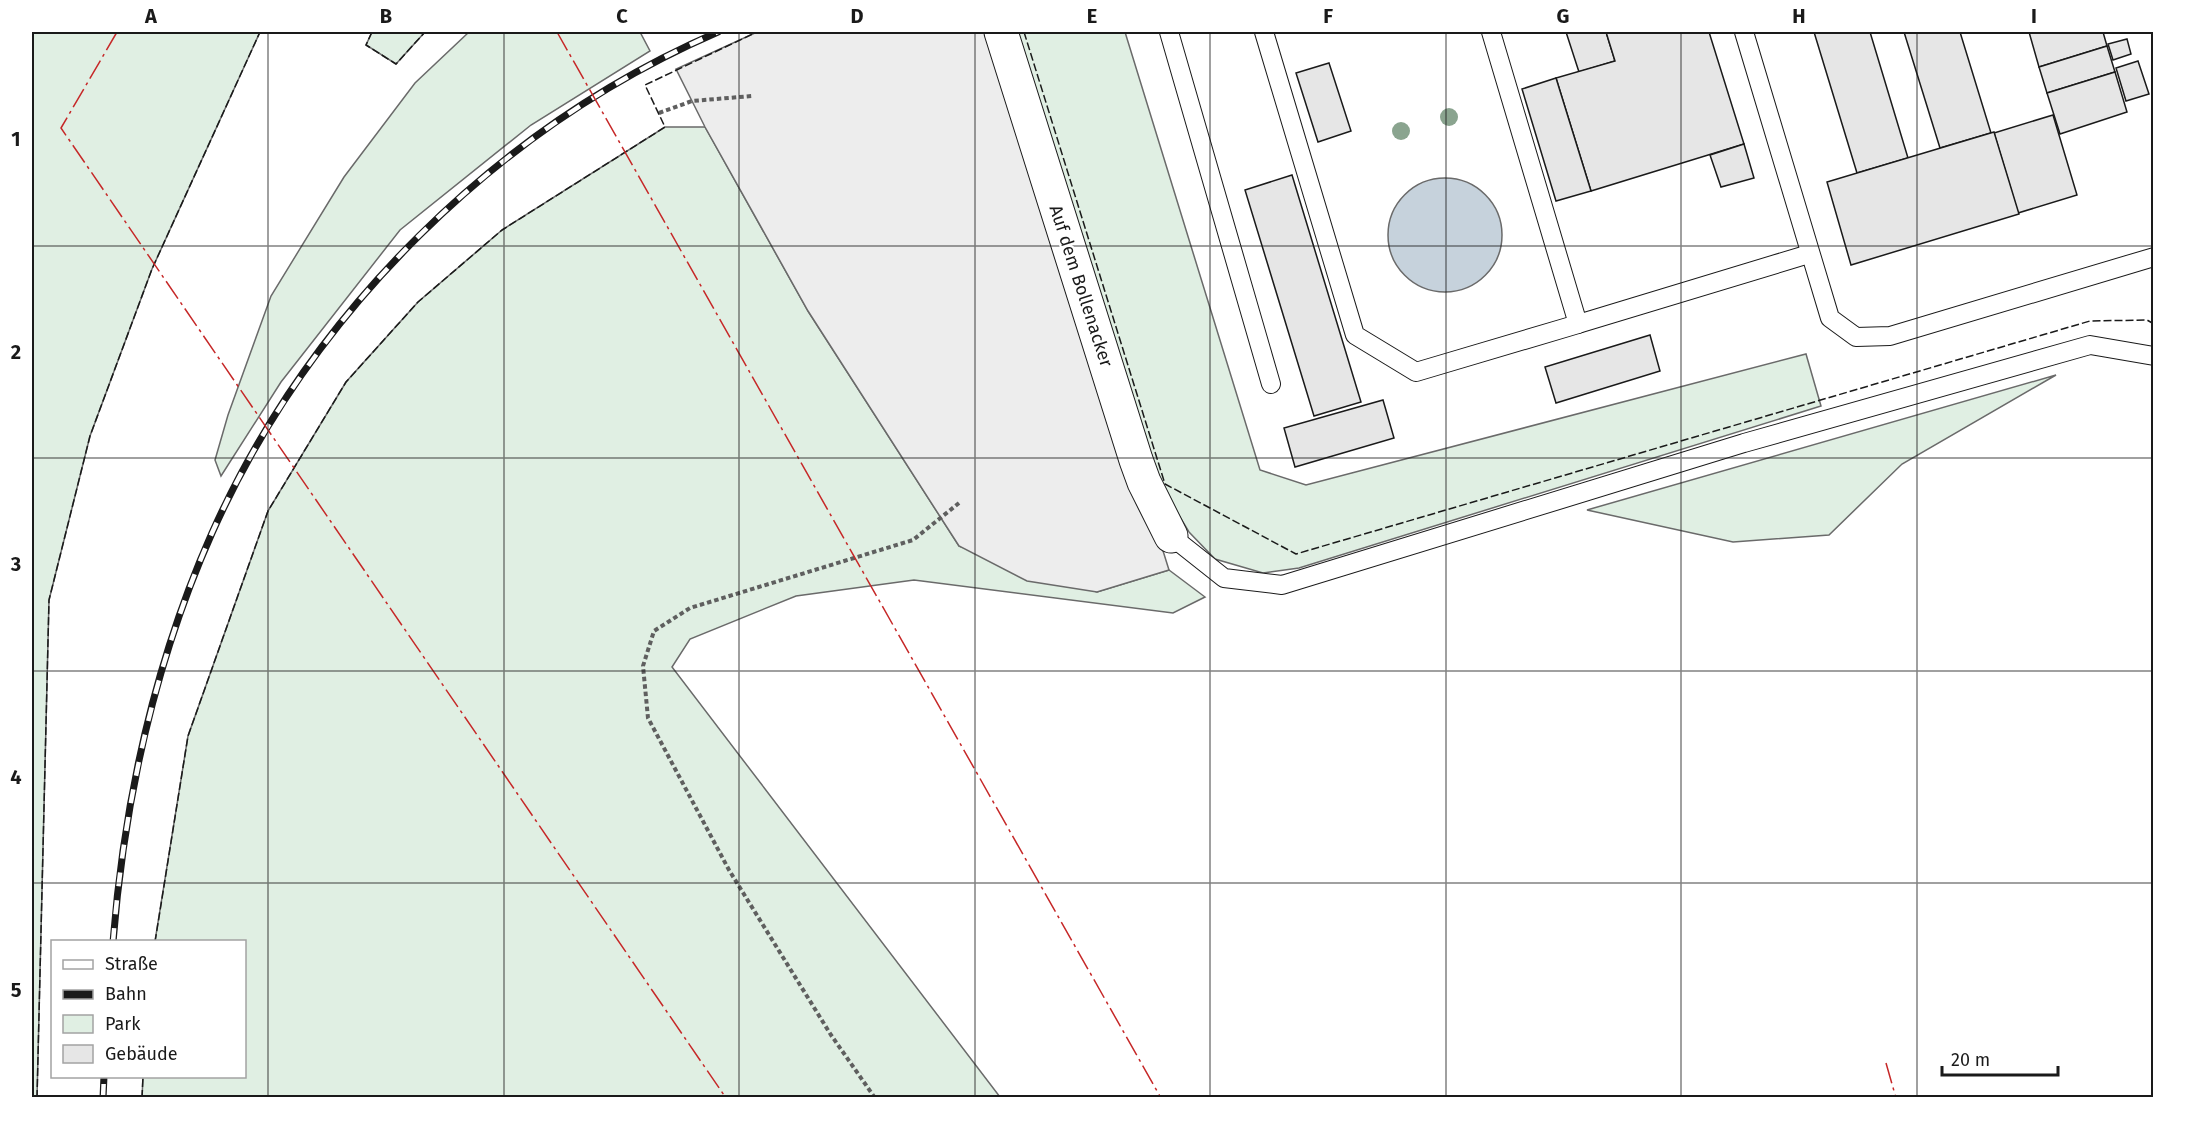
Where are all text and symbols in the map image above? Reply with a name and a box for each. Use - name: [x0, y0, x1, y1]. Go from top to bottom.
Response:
- text: A: [144, 4, 158, 28]
- text: B: [380, 4, 392, 28]
- text: C: [616, 4, 628, 28]
- text: D: [850, 4, 864, 28]
- text: E: [1087, 4, 1097, 28]
- text: F: [1323, 4, 1333, 28]
- text: G: [1557, 4, 1569, 28]
- text: H: [1792, 4, 1806, 28]
- text: I: [2031, 4, 2037, 28]
- text: 1: [11, 127, 21, 151]
- street label: Auf dem Bollenacker: [1044, 202, 1118, 370]
- text: 2: [11, 340, 21, 364]
- text: 3: [10, 552, 21, 576]
- text: 4: [10, 765, 22, 789]
- legend: [51, 940, 246, 1078]
- text: Straße: [105, 953, 158, 975]
- text: 5: [11, 978, 22, 1002]
- text: Bahn: [105, 983, 147, 1005]
- text: Park: [105, 1013, 141, 1035]
- scale bar: [1942, 1039, 2058, 1077]
- text: Gebäude: [105, 1043, 178, 1065]
- text: 20 m: [1951, 1049, 1990, 1071]

